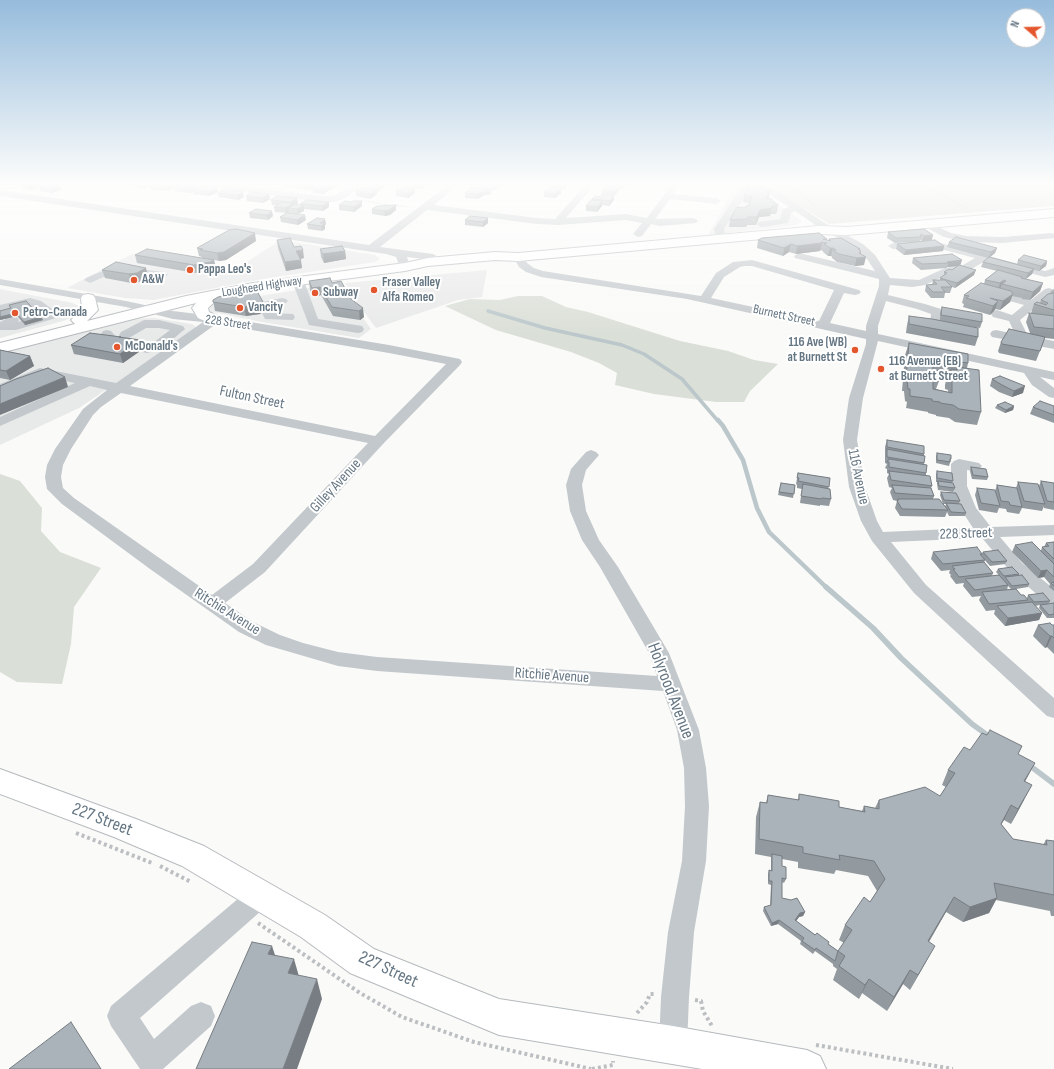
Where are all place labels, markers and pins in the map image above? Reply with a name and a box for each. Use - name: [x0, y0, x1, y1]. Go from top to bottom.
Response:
- place label: Pappa Leo's: [198, 262, 251, 278]
- marker: Pappa Leo's: [185, 265, 195, 275]
- place label: A&W: [142, 272, 164, 288]
- marker: A&W: [129, 275, 139, 285]
- place label: Fraser Valley Alfa Romeo: [382, 275, 440, 306]
- place label: Subway: [323, 285, 358, 301]
- marker: Fraser Valley Alfa Romeo: [369, 285, 379, 295]
- marker: Subway: [310, 288, 320, 298]
- place label: Vancity: [248, 300, 283, 316]
- marker: Vancity: [235, 303, 245, 313]
- place label: Petro-Canada: [23, 305, 87, 321]
- marker: Petro-Canada: [10, 308, 20, 318]
- place label: 116 Ave (WB) at Burnett St: [787, 335, 847, 366]
- place label: McDonald's: [125, 339, 178, 355]
- marker: McDonald's: [112, 342, 122, 352]
- marker: 116 Ave (WB) at Burnett St: [850, 345, 860, 355]
- place label: 116 Avenue (EB) at Burnett Street: [889, 354, 968, 385]
- marker: 116 Avenue (EB) at Burnett Street: [876, 364, 886, 374]

